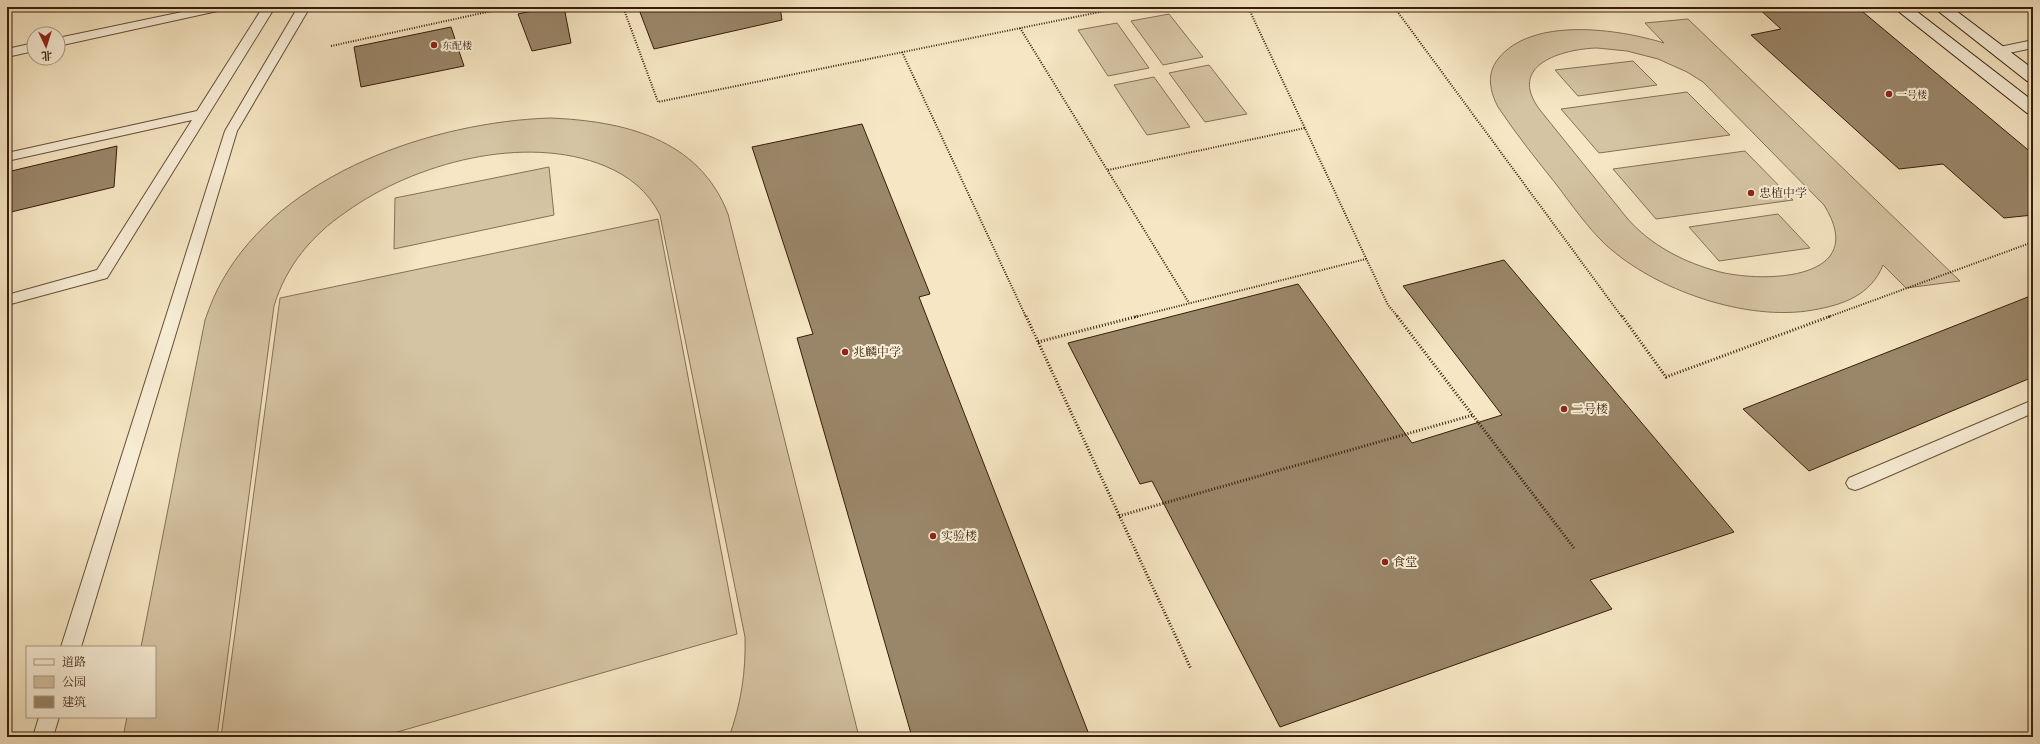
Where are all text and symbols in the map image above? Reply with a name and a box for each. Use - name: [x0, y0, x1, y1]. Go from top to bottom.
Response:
- north arrow: [26, 26, 66, 66]
- marker: 东配楼: [429, 40, 439, 50]
- place label: 东配楼: [442, 40, 472, 52]
- text: 北: [41, 49, 53, 62]
- marker: 一号楼: [1884, 89, 1894, 99]
- place label: 一号楼: [1897, 89, 1927, 101]
- place label: 忠植中学: [1759, 186, 1807, 200]
- marker: 忠植中学: [1746, 188, 1756, 198]
- place label: 兆麟中学: [853, 345, 901, 359]
- marker: 兆麟中学: [840, 347, 850, 357]
- place label: 二号楼: [1572, 402, 1608, 416]
- marker: 二号楼: [1559, 404, 1569, 414]
- place label: 实验楼: [941, 529, 977, 543]
- marker: 实验楼: [928, 531, 938, 541]
- place label: 食堂: [1393, 555, 1417, 569]
- marker: 食堂: [1380, 557, 1390, 567]
- legend: [26, 646, 156, 718]
- text: 道路: [62, 655, 86, 669]
- text: 公园: [62, 675, 86, 689]
- text: 建筑: [62, 695, 86, 709]

